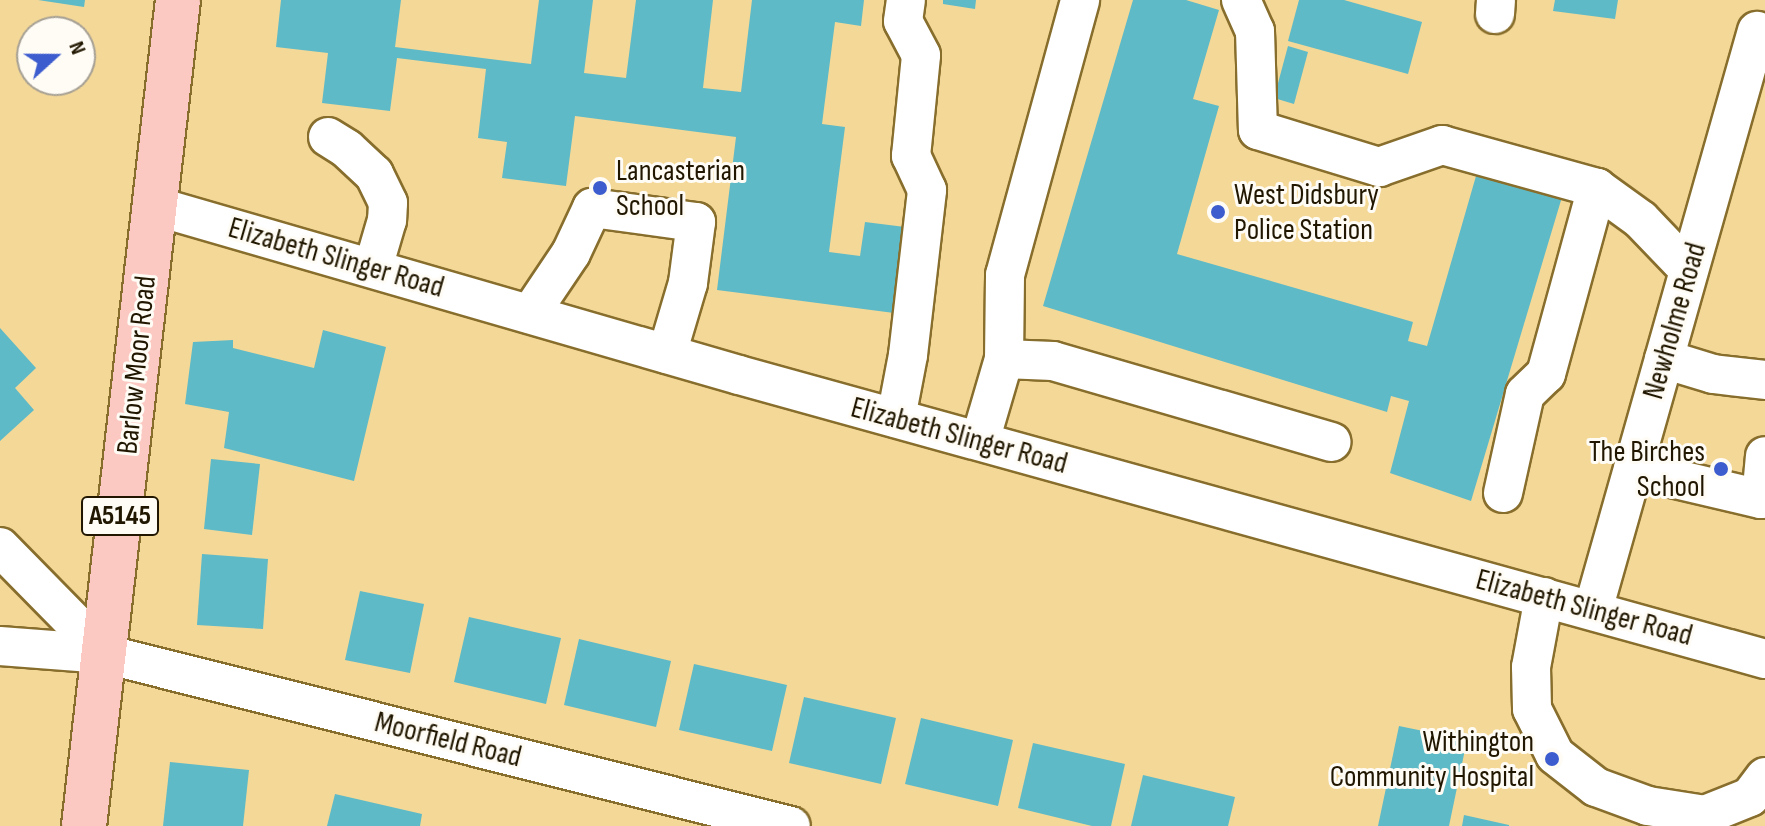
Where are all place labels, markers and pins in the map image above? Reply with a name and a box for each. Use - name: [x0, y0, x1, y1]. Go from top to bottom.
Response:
- place label: Lancasterian School: [616, 153, 745, 224]
- place label: West Didsbury Police Station: [1234, 177, 1379, 248]
- marker: Lancasterian School: [591, 179, 609, 197]
- marker: West Didsbury Police Station: [1209, 203, 1227, 221]
- place label: The Birches School: [1589, 434, 1705, 504]
- marker: The Birches School: [1712, 460, 1730, 478]
- place label: Withington Community Hospital: [1330, 724, 1534, 794]
- marker: Withington Community Hospital: [1541, 748, 1563, 770]

